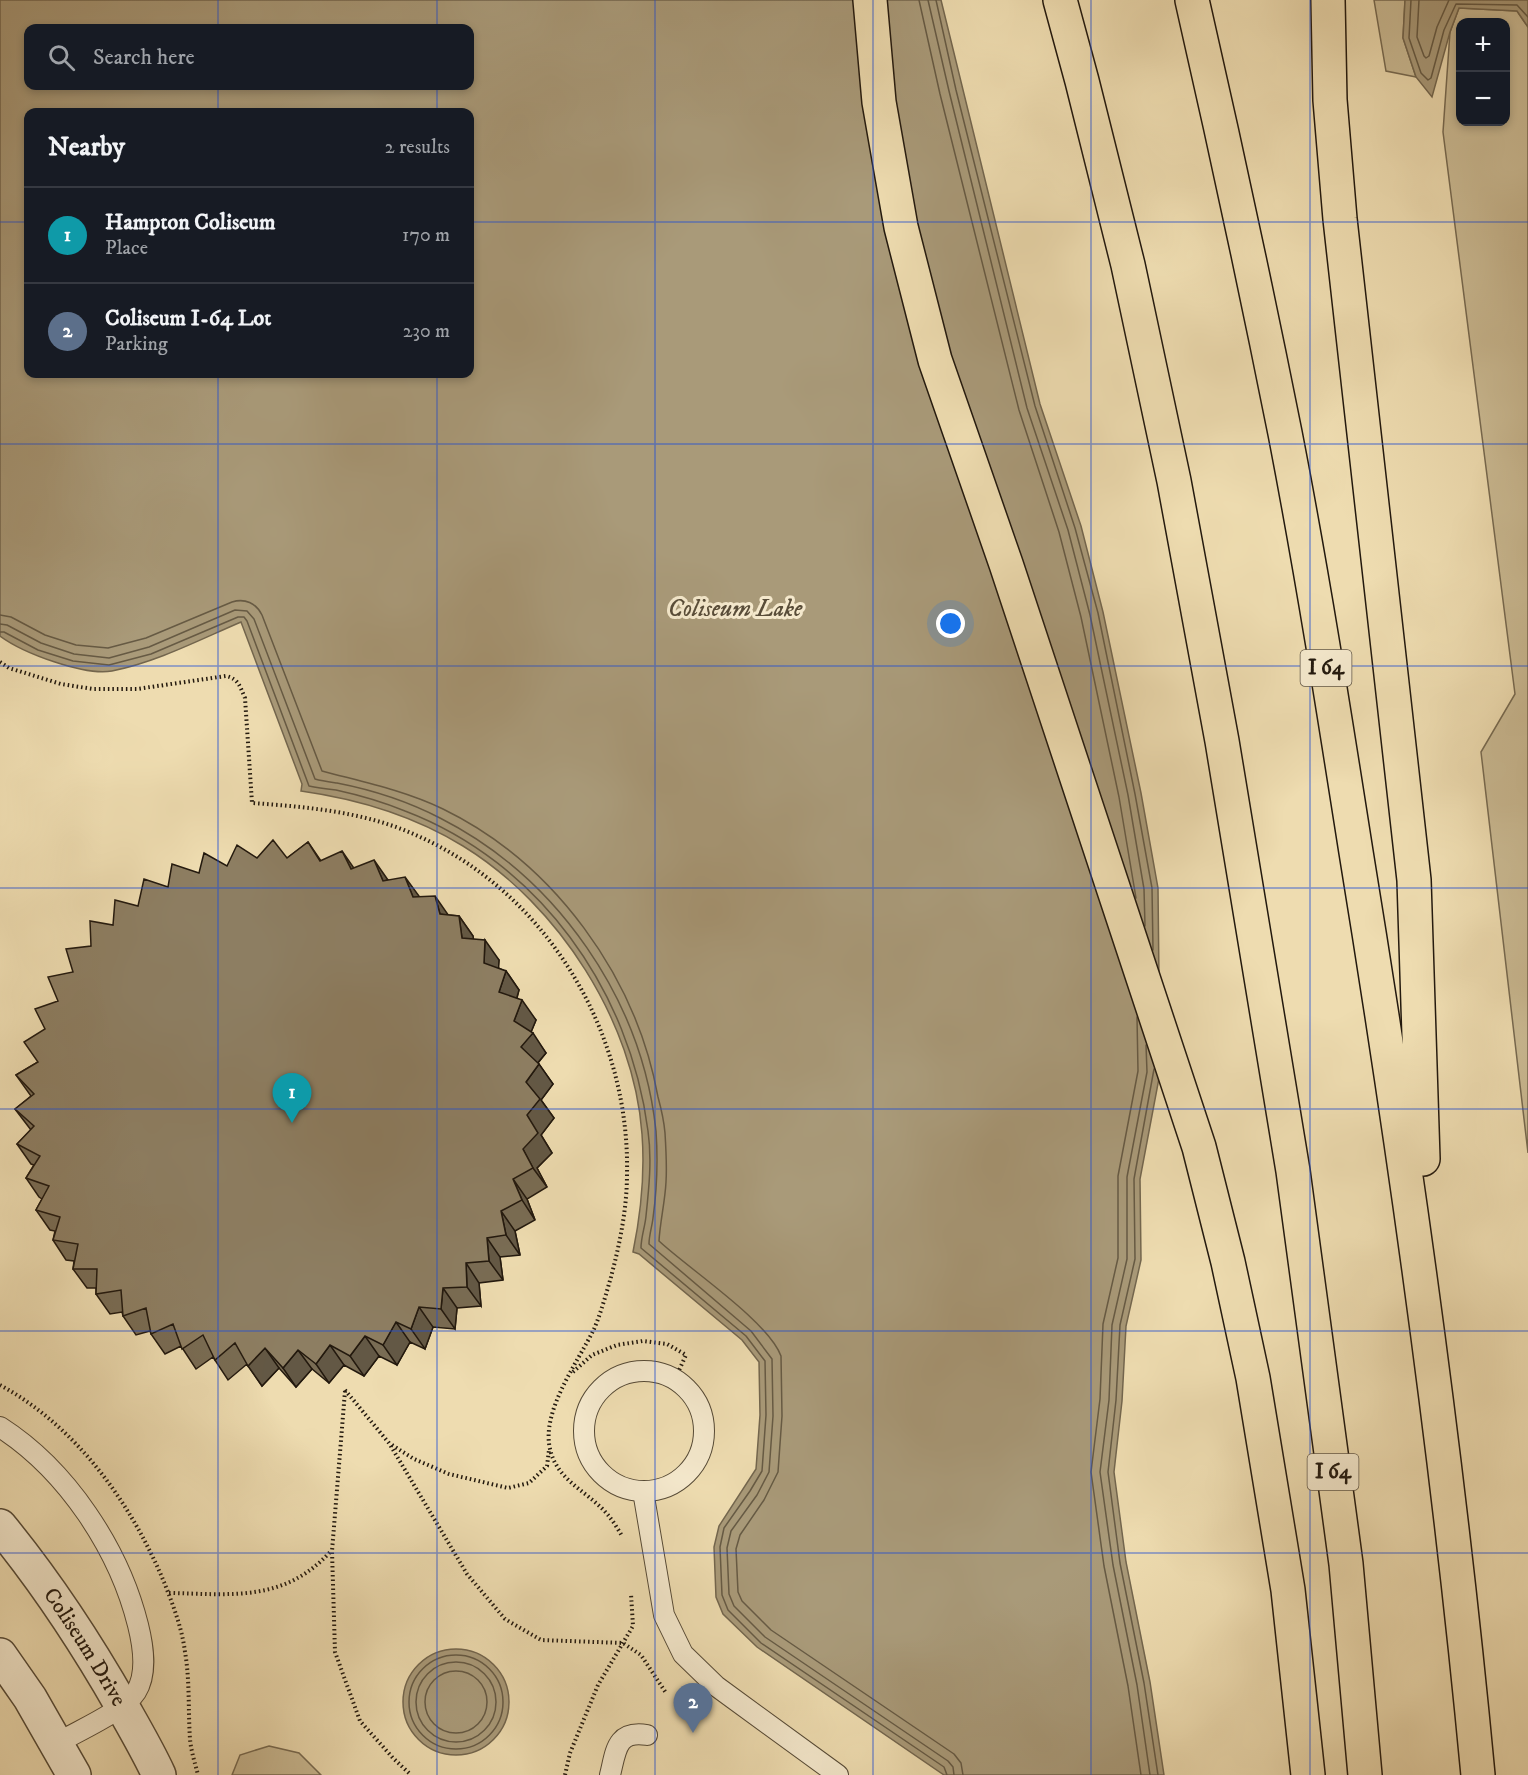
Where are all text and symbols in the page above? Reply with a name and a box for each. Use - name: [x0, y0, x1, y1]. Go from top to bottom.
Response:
- map controls: [1456, 18, 1510, 126]
- button: +: [1456, 18, 1510, 72]
- search box: [24, 24, 474, 90]
- icon: search: [45, 41, 78, 74]
- text: Search here: [93, 44, 195, 71]
- button: −: [1456, 72, 1510, 126]
- text: Nearby: [48, 131, 125, 164]
- text: 2 results: [385, 135, 450, 160]
- text: Hampton Coliseum: [105, 209, 276, 236]
- text: 1: [64, 223, 71, 248]
- text: 170 m: [402, 223, 450, 248]
- text: Place: [105, 236, 148, 261]
- text: Coliseum I-64 Lot: [105, 305, 271, 332]
- text: 2: [63, 319, 72, 344]
- text: 230 m: [403, 319, 450, 344]
- text: Parking: [105, 332, 168, 357]
- water label: Coliseum Lake: [668, 594, 803, 624]
- your location: [936, 609, 965, 638]
- road number: I 64: [1300, 650, 1352, 686]
- pin: 1: [272, 1074, 312, 1123]
- road number: I 64: [1308, 1454, 1358, 1490]
- street label: Coliseum Drive: [38, 1582, 133, 1711]
- pin: 2: [674, 1684, 712, 1733]

